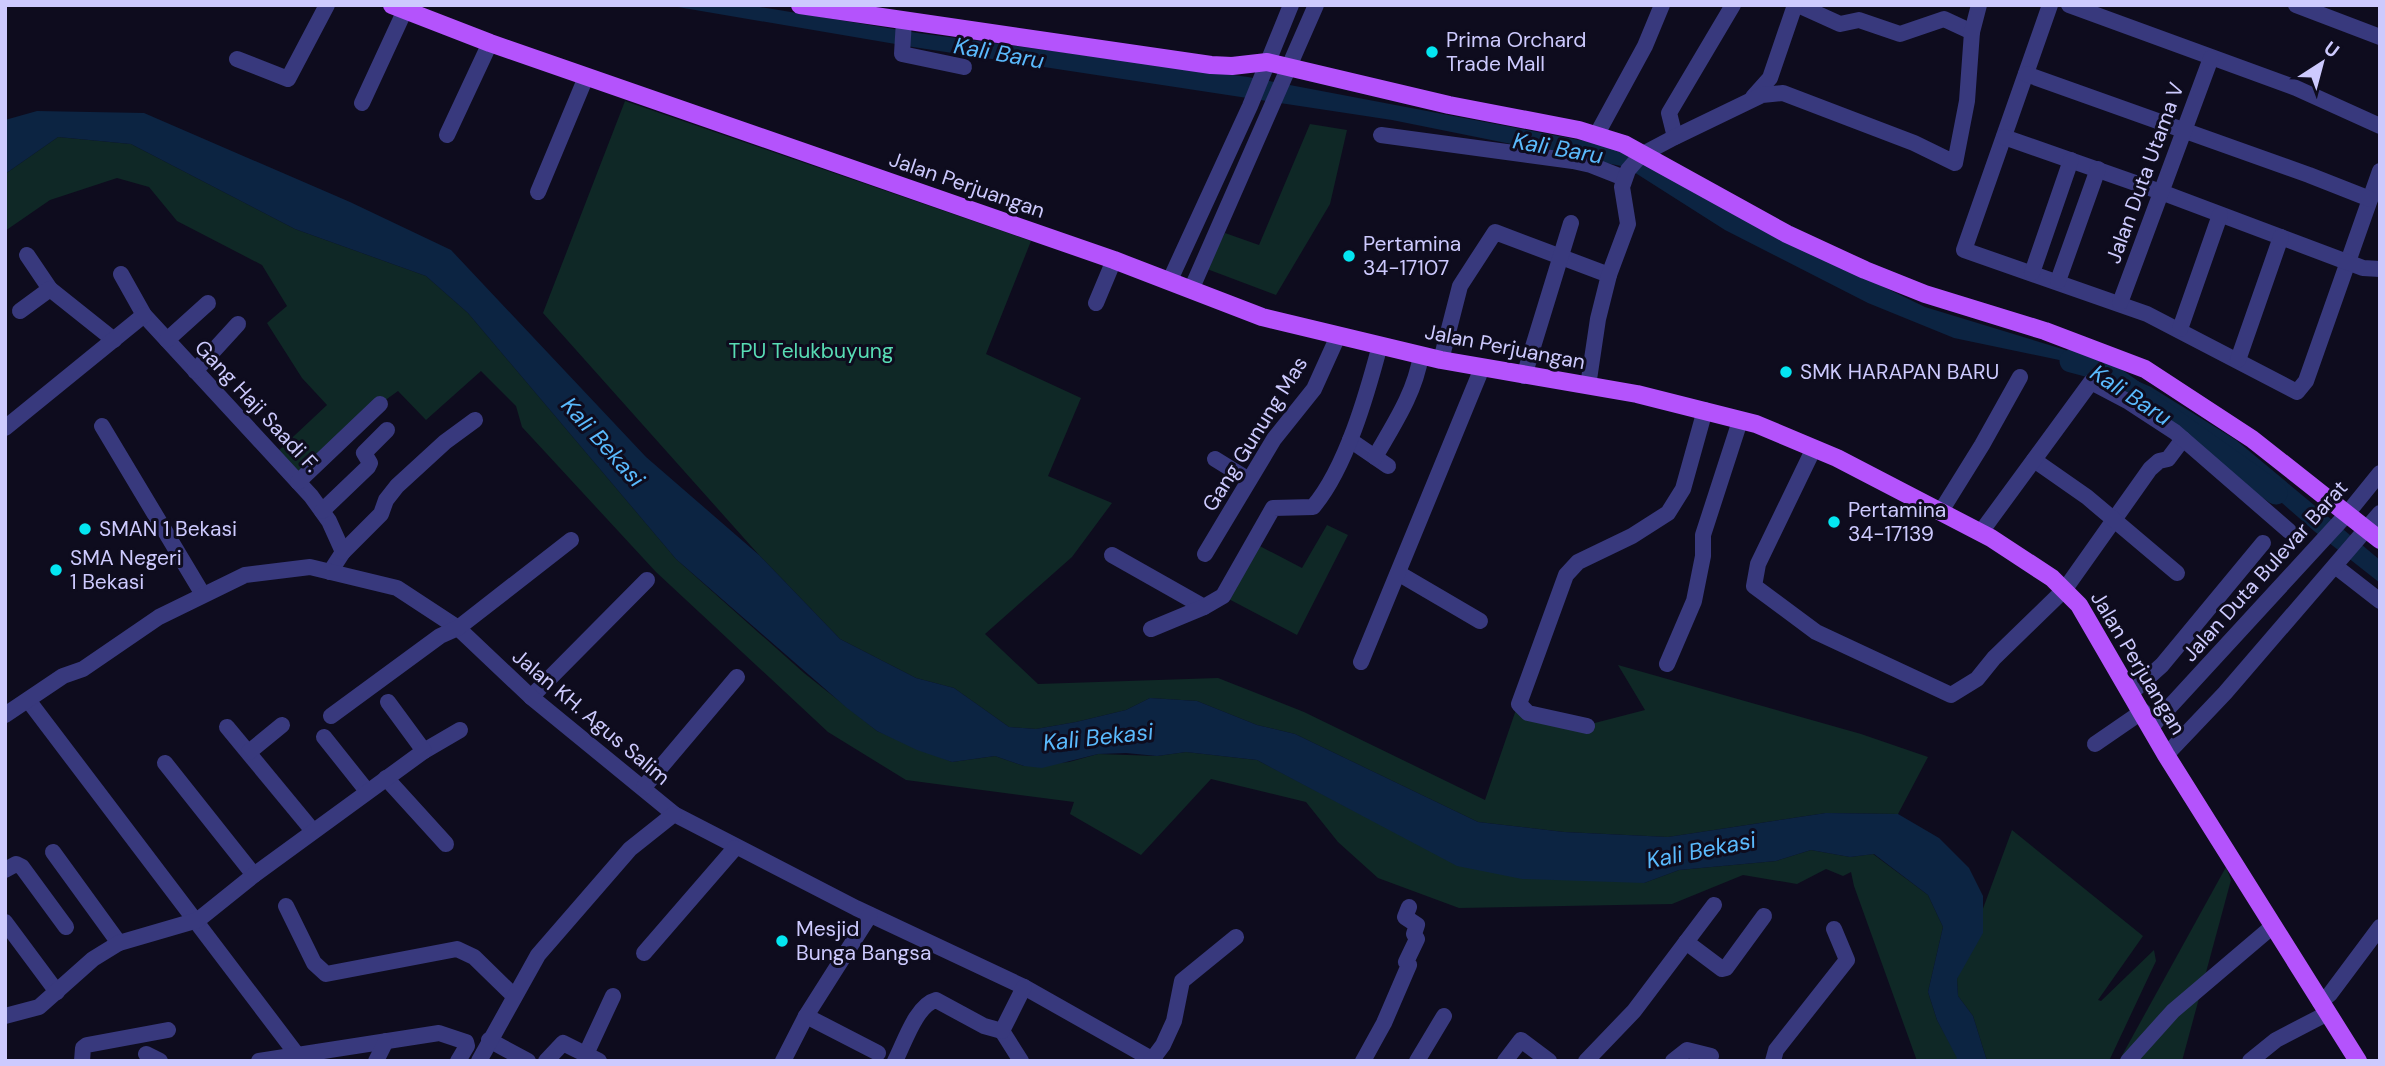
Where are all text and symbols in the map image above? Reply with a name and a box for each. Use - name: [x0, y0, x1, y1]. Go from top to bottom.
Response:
- place label: Prima Orchard Trade Mall: [1446, 26, 1586, 78]
- north arrow: [2287, 28, 2357, 98]
- water label: Kali Baru: [951, 30, 1047, 76]
- text: U: [2319, 36, 2344, 64]
- marker: Prima Orchard Trade Mall: [1424, 44, 1440, 60]
- street label: Jalan Duta Utama V: [2099, 79, 2191, 267]
- water label: Kali Baru: [1510, 125, 1606, 171]
- street label: Jalan Perjuangan: [885, 145, 1049, 225]
- place label: Pertamina 34-17107: [1363, 230, 1461, 282]
- marker: Pertamina 34-17107: [1341, 248, 1357, 264]
- street label: Jalan Perjuangan: [1422, 318, 1588, 376]
- street label: Gang Haji Saadi F.: [188, 334, 326, 478]
- park label: TPU Telukbuyung: [728, 337, 894, 365]
- street label: Gang Gunung Mas: [1196, 351, 1314, 517]
- place label: SMK HARAPAN BARU: [1800, 358, 1999, 386]
- water label: Kali Baru: [2085, 358, 2177, 432]
- marker: SMK HARAPAN BARU: [1778, 364, 1794, 380]
- water label: Kali Bekasi: [555, 391, 652, 494]
- street label: Jalan Duta Bulevar Barat: [2176, 474, 2354, 668]
- place label: Pertamina 34-17139: [1848, 496, 1946, 548]
- marker: Pertamina 34-17139: [1826, 514, 1842, 530]
- place label: SMAN 1 Bekasi: [99, 515, 237, 543]
- marker: SMAN 1 Bekasi: [77, 521, 93, 537]
- place label: SMA Negeri 1 Bekasi: [70, 544, 182, 596]
- marker: SMA Negeri 1 Bekasi: [48, 562, 64, 578]
- street label: Jalan Perjuangan: [2084, 586, 2192, 740]
- street label: Jalan KH. Agus Salim: [506, 643, 676, 791]
- water label: Kali Bekasi: [1041, 716, 1155, 758]
- water label: Kali Bekasi: [1644, 825, 1759, 875]
- place label: Mesjid Bunga Bangsa: [796, 915, 931, 967]
- marker: Mesjid Bunga Bangsa: [774, 933, 790, 949]

